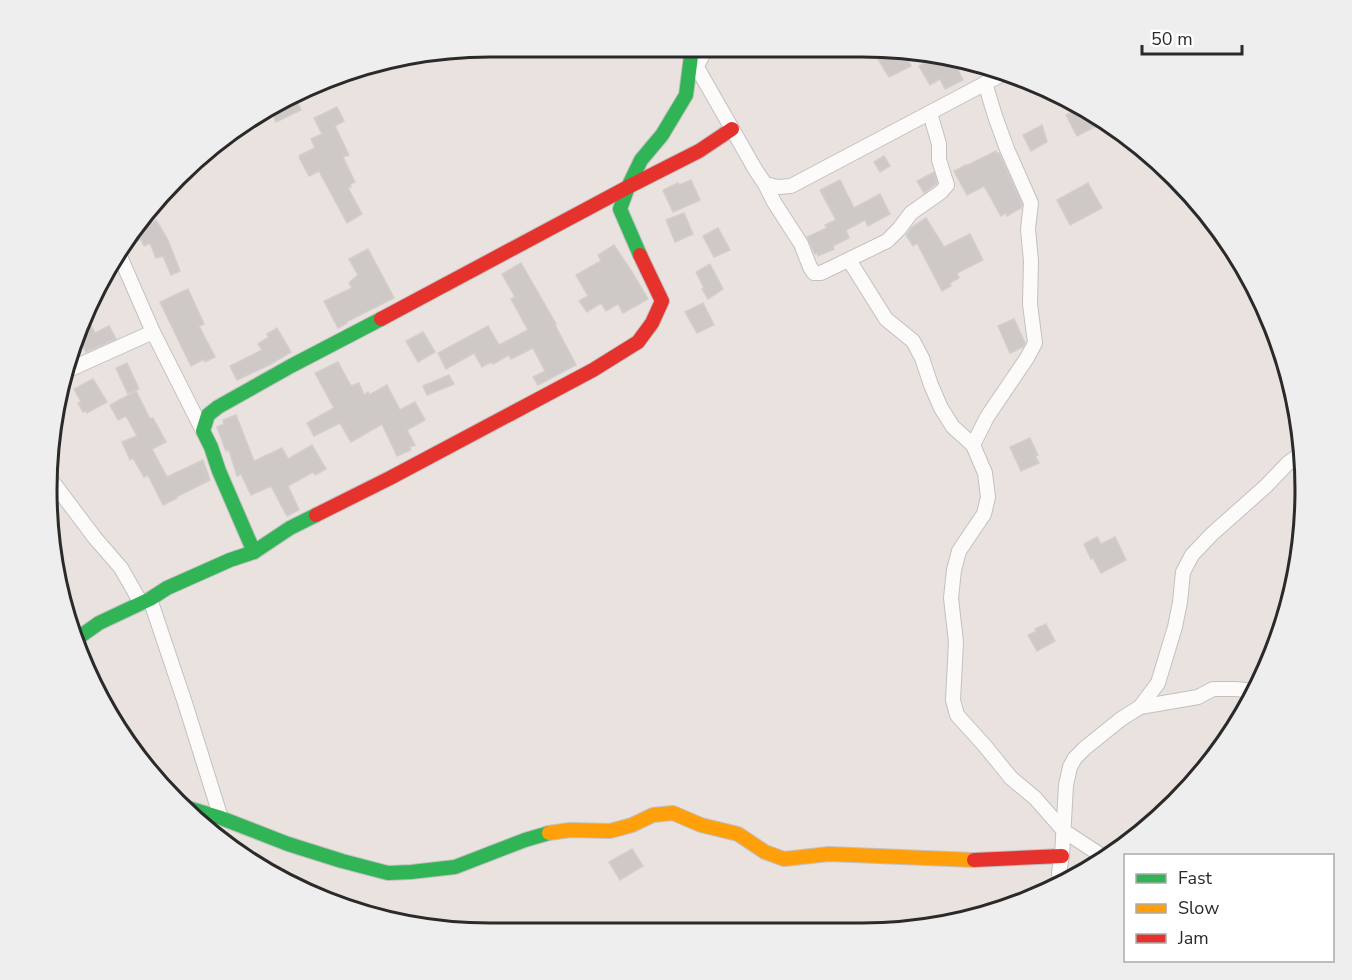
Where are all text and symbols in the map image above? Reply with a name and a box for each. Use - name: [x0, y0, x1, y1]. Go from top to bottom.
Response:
- scale bar: [1142, 18, 1242, 56]
- text: 50 m: [1151, 27, 1193, 51]
- legend: [1124, 854, 1334, 962]
- text: Fast: [1178, 866, 1213, 890]
- text: Slow: [1178, 896, 1219, 920]
- text: Jam: [1177, 926, 1209, 950]

